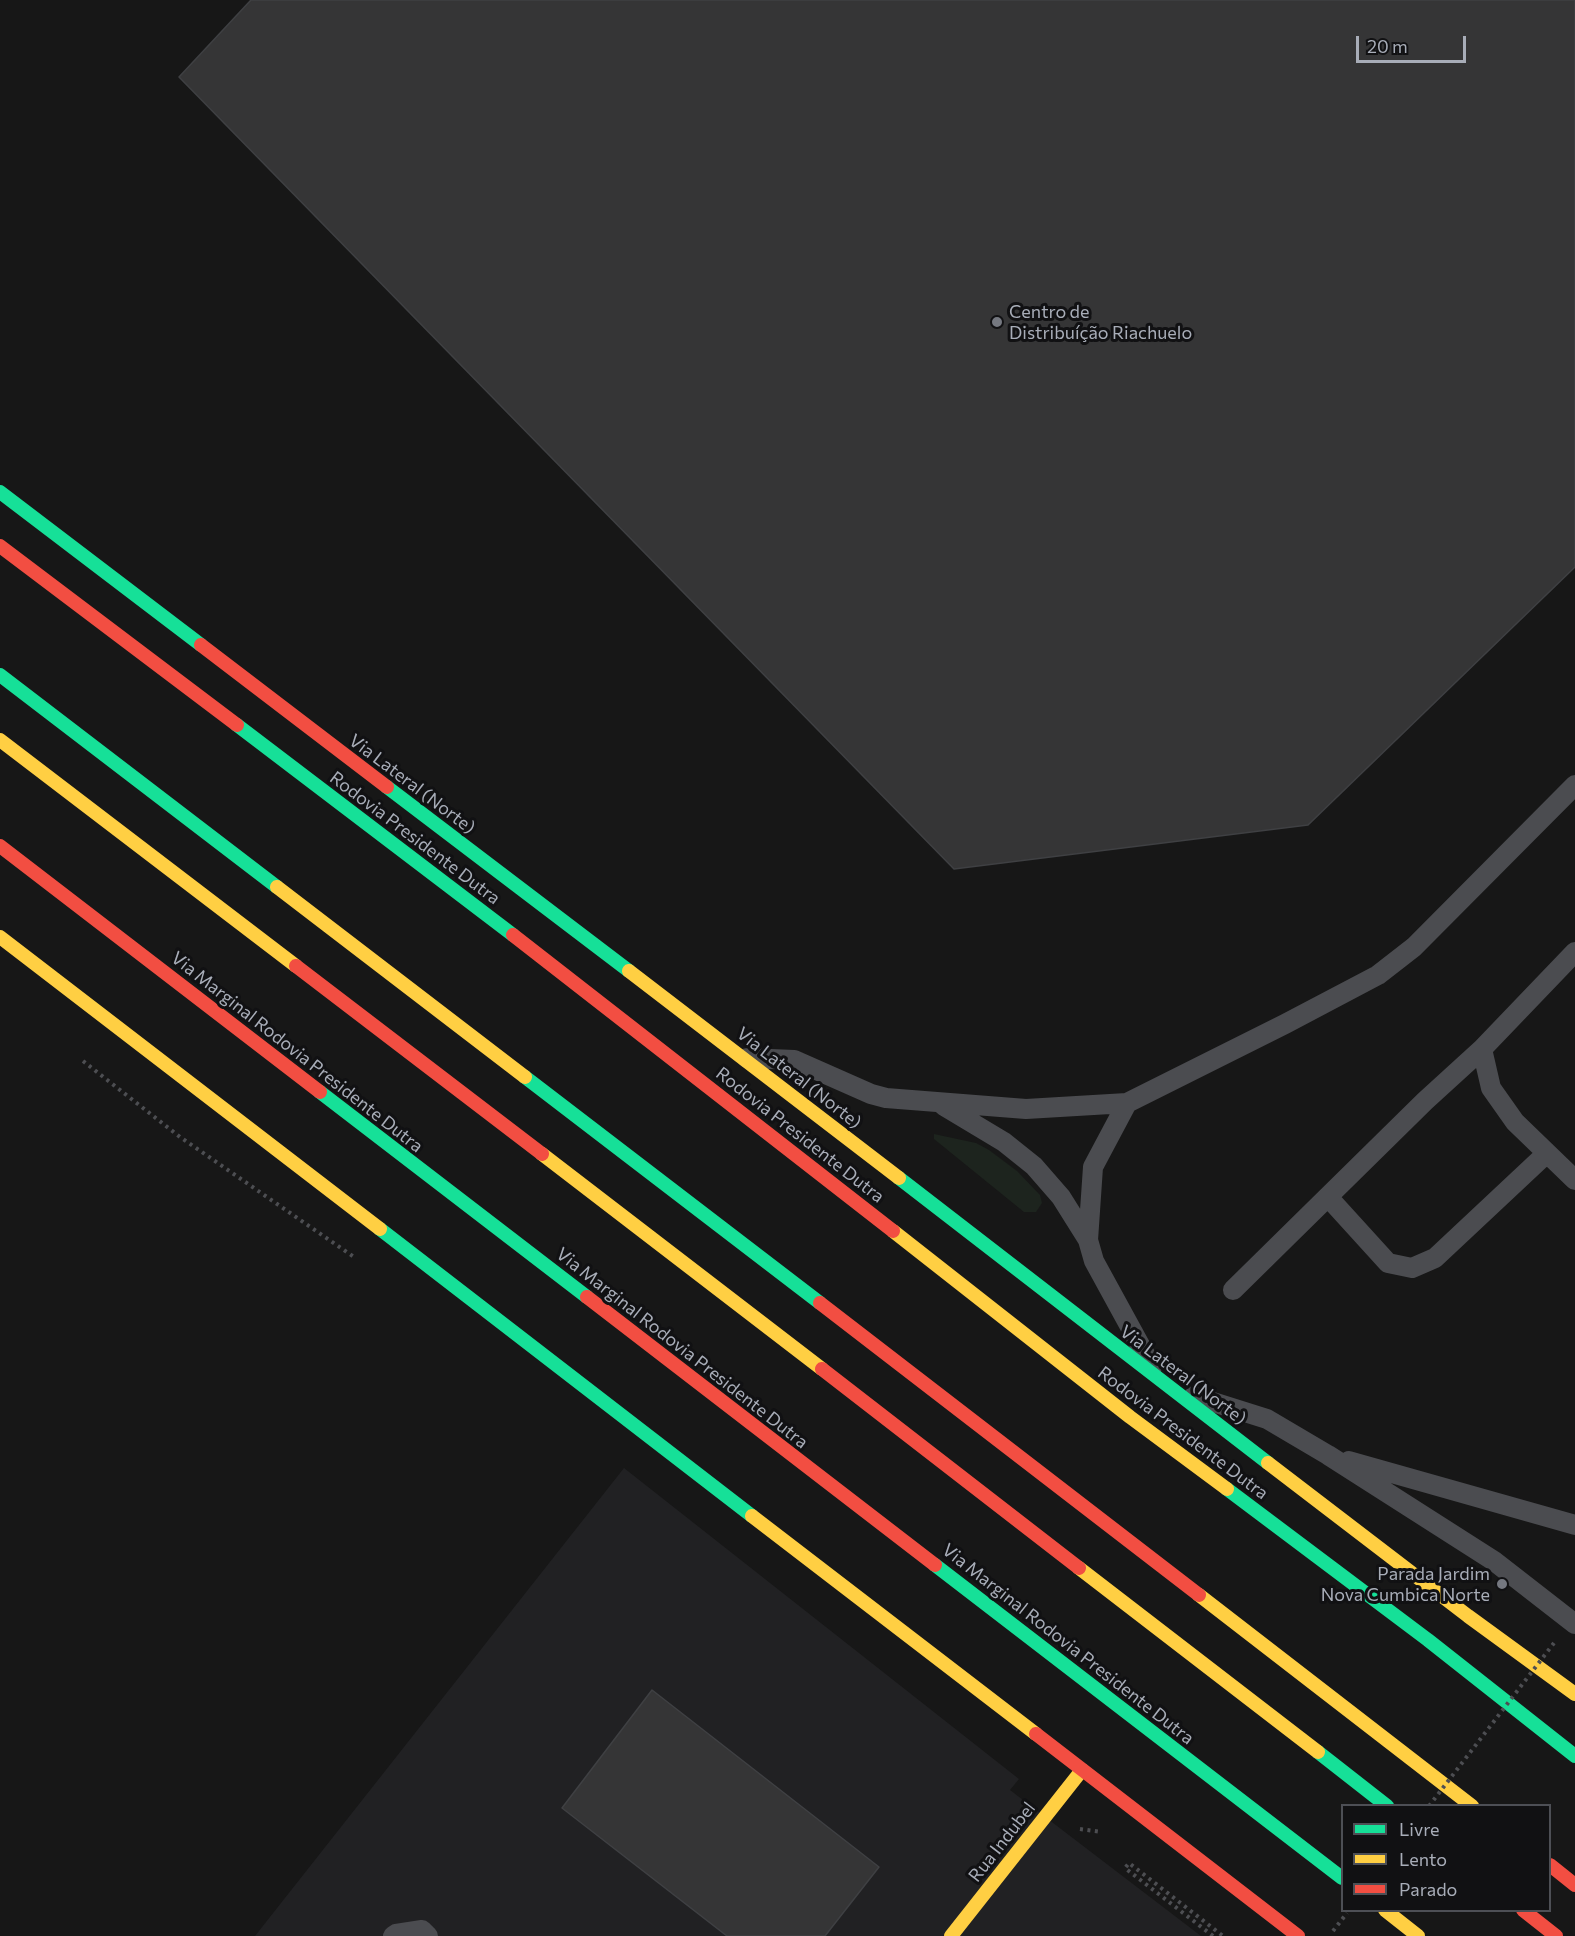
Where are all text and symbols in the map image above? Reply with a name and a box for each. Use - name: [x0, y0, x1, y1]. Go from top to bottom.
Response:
- scale bar: [1359, 24, 1468, 62]
- text: 20 m: [1367, 35, 1408, 57]
- place label: Centro de Distribuíção Riachuelo: [1009, 301, 1192, 344]
- marker: Centro de Distribuíção Riachuelo: [990, 315, 1004, 329]
- street label: Via Lateral (Norte): [345, 730, 479, 838]
- street label: Rodovia Presidente Dutra: [326, 767, 504, 909]
- street label: Via Marginal Rodovia Presidente Dutra: [167, 947, 427, 1157]
- street label: Via Lateral (Norte): [732, 1023, 866, 1133]
- street label: Rodovia Presidente Dutra: [711, 1063, 889, 1207]
- street label: Via Marginal Rodovia Presidente Dutra: [552, 1243, 812, 1453]
- street label: Via Lateral (Norte): [1116, 1321, 1250, 1429]
- street label: Rodovia Presidente Dutra: [1094, 1362, 1272, 1504]
- street label: Via Marginal Rodovia Presidente Dutra: [938, 1539, 1198, 1749]
- place label: Parada Jardim Nova Cumbica Norte: [1321, 1563, 1490, 1606]
- marker: Parada Jardim Nova Cumbica Norte: [1495, 1577, 1509, 1591]
- street label: Rua Indubel: [964, 1798, 1040, 1886]
- legend: [1341, 1804, 1551, 1912]
- text: Livre: [1399, 1818, 1440, 1840]
- text: Lento: [1399, 1848, 1447, 1870]
- text: Parado: [1399, 1878, 1457, 1900]

